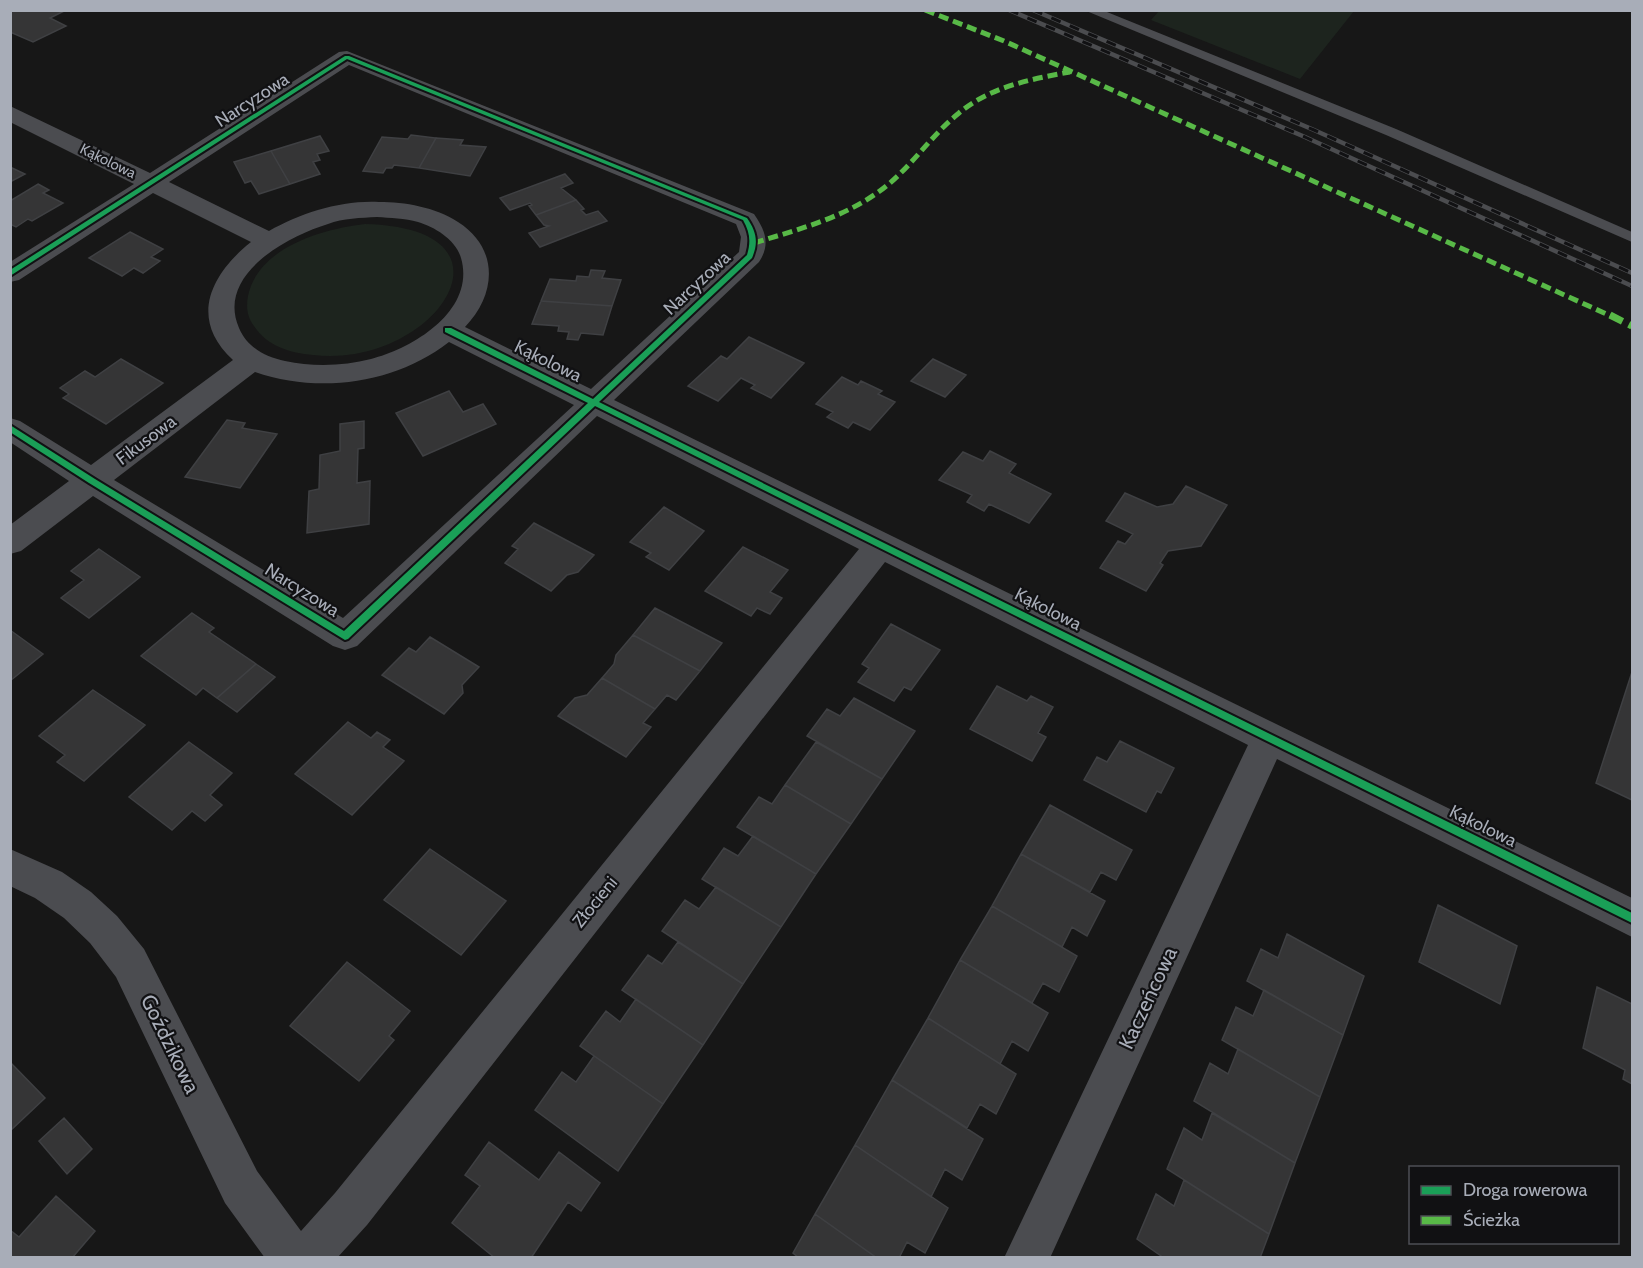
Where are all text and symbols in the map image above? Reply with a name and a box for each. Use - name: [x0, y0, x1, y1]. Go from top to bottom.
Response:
- street label: Narcyzowa: [211, 68, 293, 132]
- street label: Kąkolowa: [77, 140, 140, 183]
- street label: Narcyzowa: [659, 246, 735, 320]
- street label: Kąkolowa: [511, 335, 585, 387]
- street label: Fikusowa: [112, 410, 181, 470]
- street label: Narcyzowa: [261, 559, 344, 622]
- street label: Kąkolowa: [1011, 583, 1085, 635]
- street label: Kąkolowa: [1446, 800, 1520, 852]
- street label: Złocieni: [568, 872, 622, 932]
- street label: Kaczeńcowa: [1113, 943, 1182, 1053]
- street label: Goździkowa: [136, 990, 205, 1097]
- legend: [1409, 1166, 1619, 1244]
- text: Droga rowerowa: [1463, 1179, 1588, 1201]
- text: Ścieżka: [1463, 1209, 1520, 1231]

